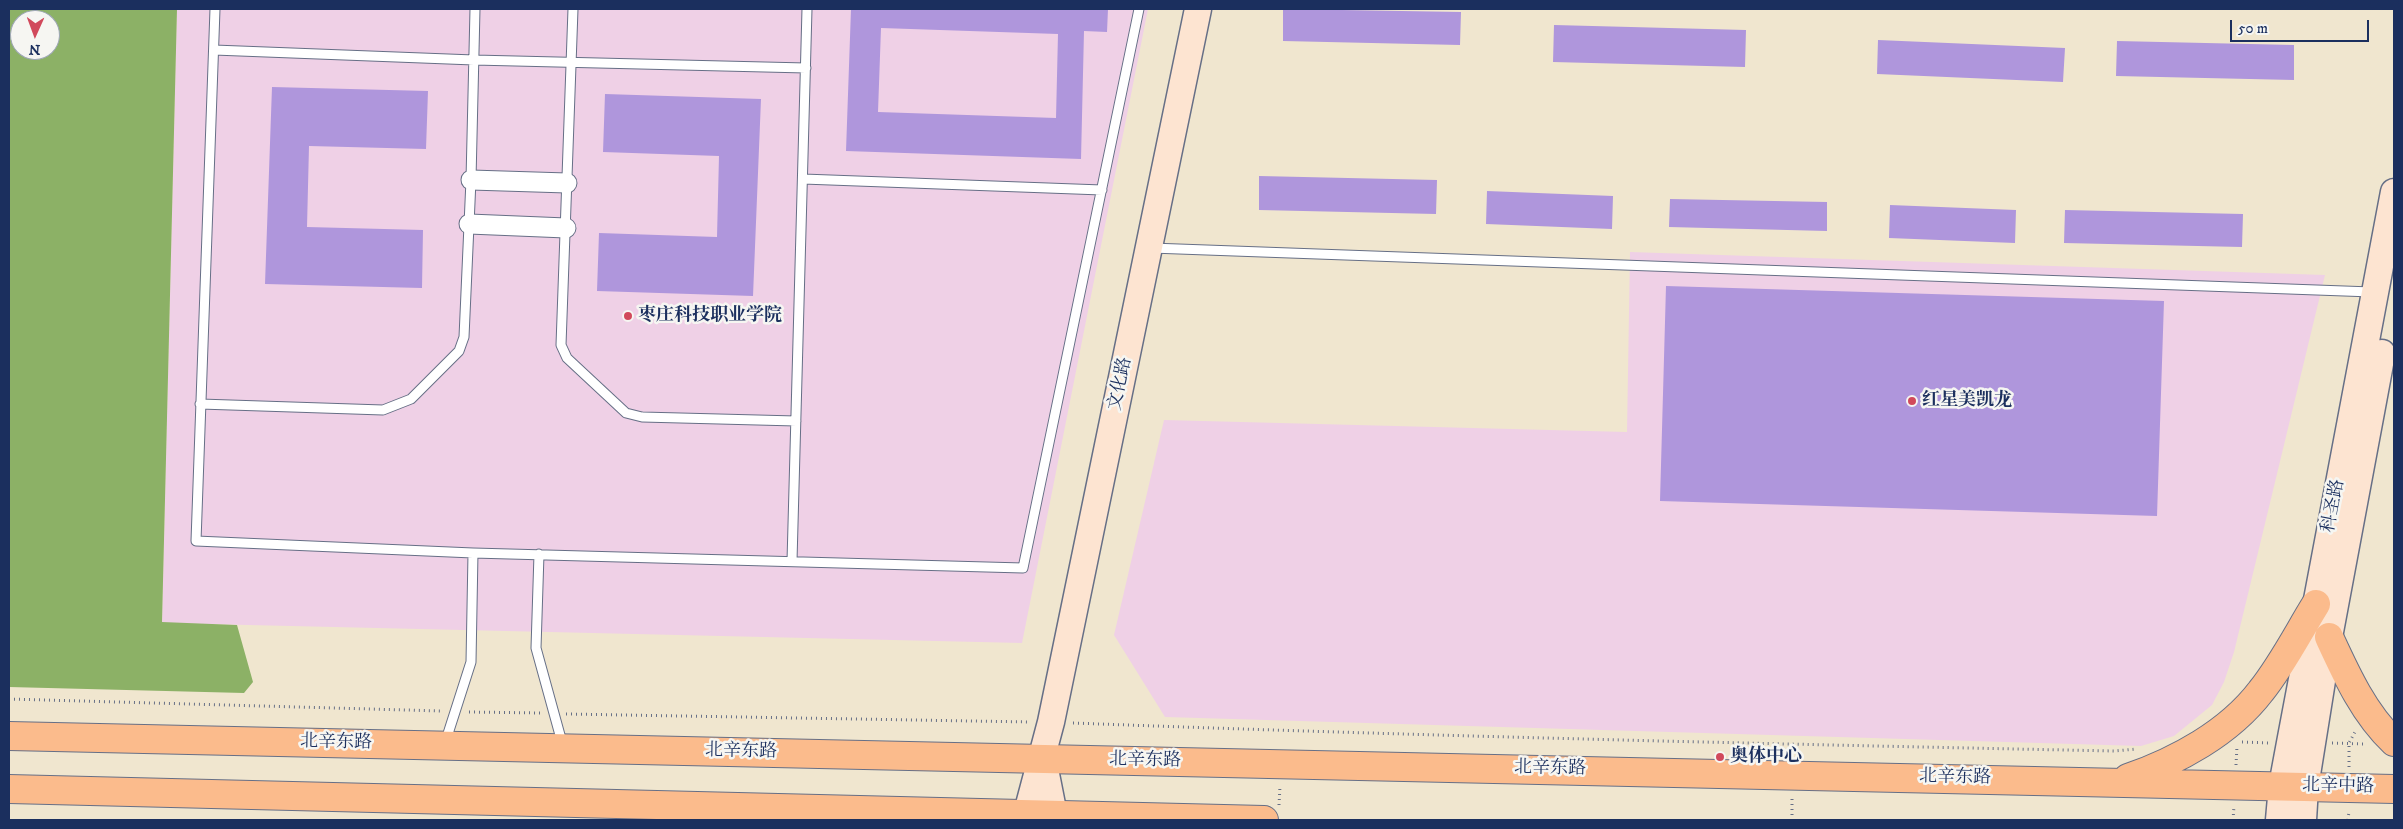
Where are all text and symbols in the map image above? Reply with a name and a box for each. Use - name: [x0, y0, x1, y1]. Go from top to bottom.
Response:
- north arrow: [10, 10, 60, 60]
- scale bar: [2233, 10, 2372, 42]
- text: 50 m: [2238, 19, 2268, 38]
- text: N: [28, 40, 41, 58]
- place label: 枣庄科技职业学院: [638, 305, 782, 327]
- marker: 枣庄科技职业学院: [622, 310, 634, 322]
- street label: 文化路: [1105, 355, 1137, 413]
- place label: 红星美凯龙: [1922, 390, 2012, 412]
- marker: 红星美凯龙: [1906, 395, 1918, 407]
- street label: 科圣路: [2318, 477, 2350, 535]
- street label: 北辛东路: [300, 732, 372, 754]
- street label: 北辛东路: [705, 741, 777, 763]
- place label: 奥体中心: [1730, 746, 1802, 768]
- street label: 北辛东路: [1109, 750, 1181, 772]
- marker: 奥体中心: [1714, 751, 1726, 763]
- street label: 北辛东路: [1514, 758, 1586, 780]
- street label: 北辛东路: [1919, 767, 1991, 789]
- street label: 北辛中路: [2302, 776, 2374, 798]

